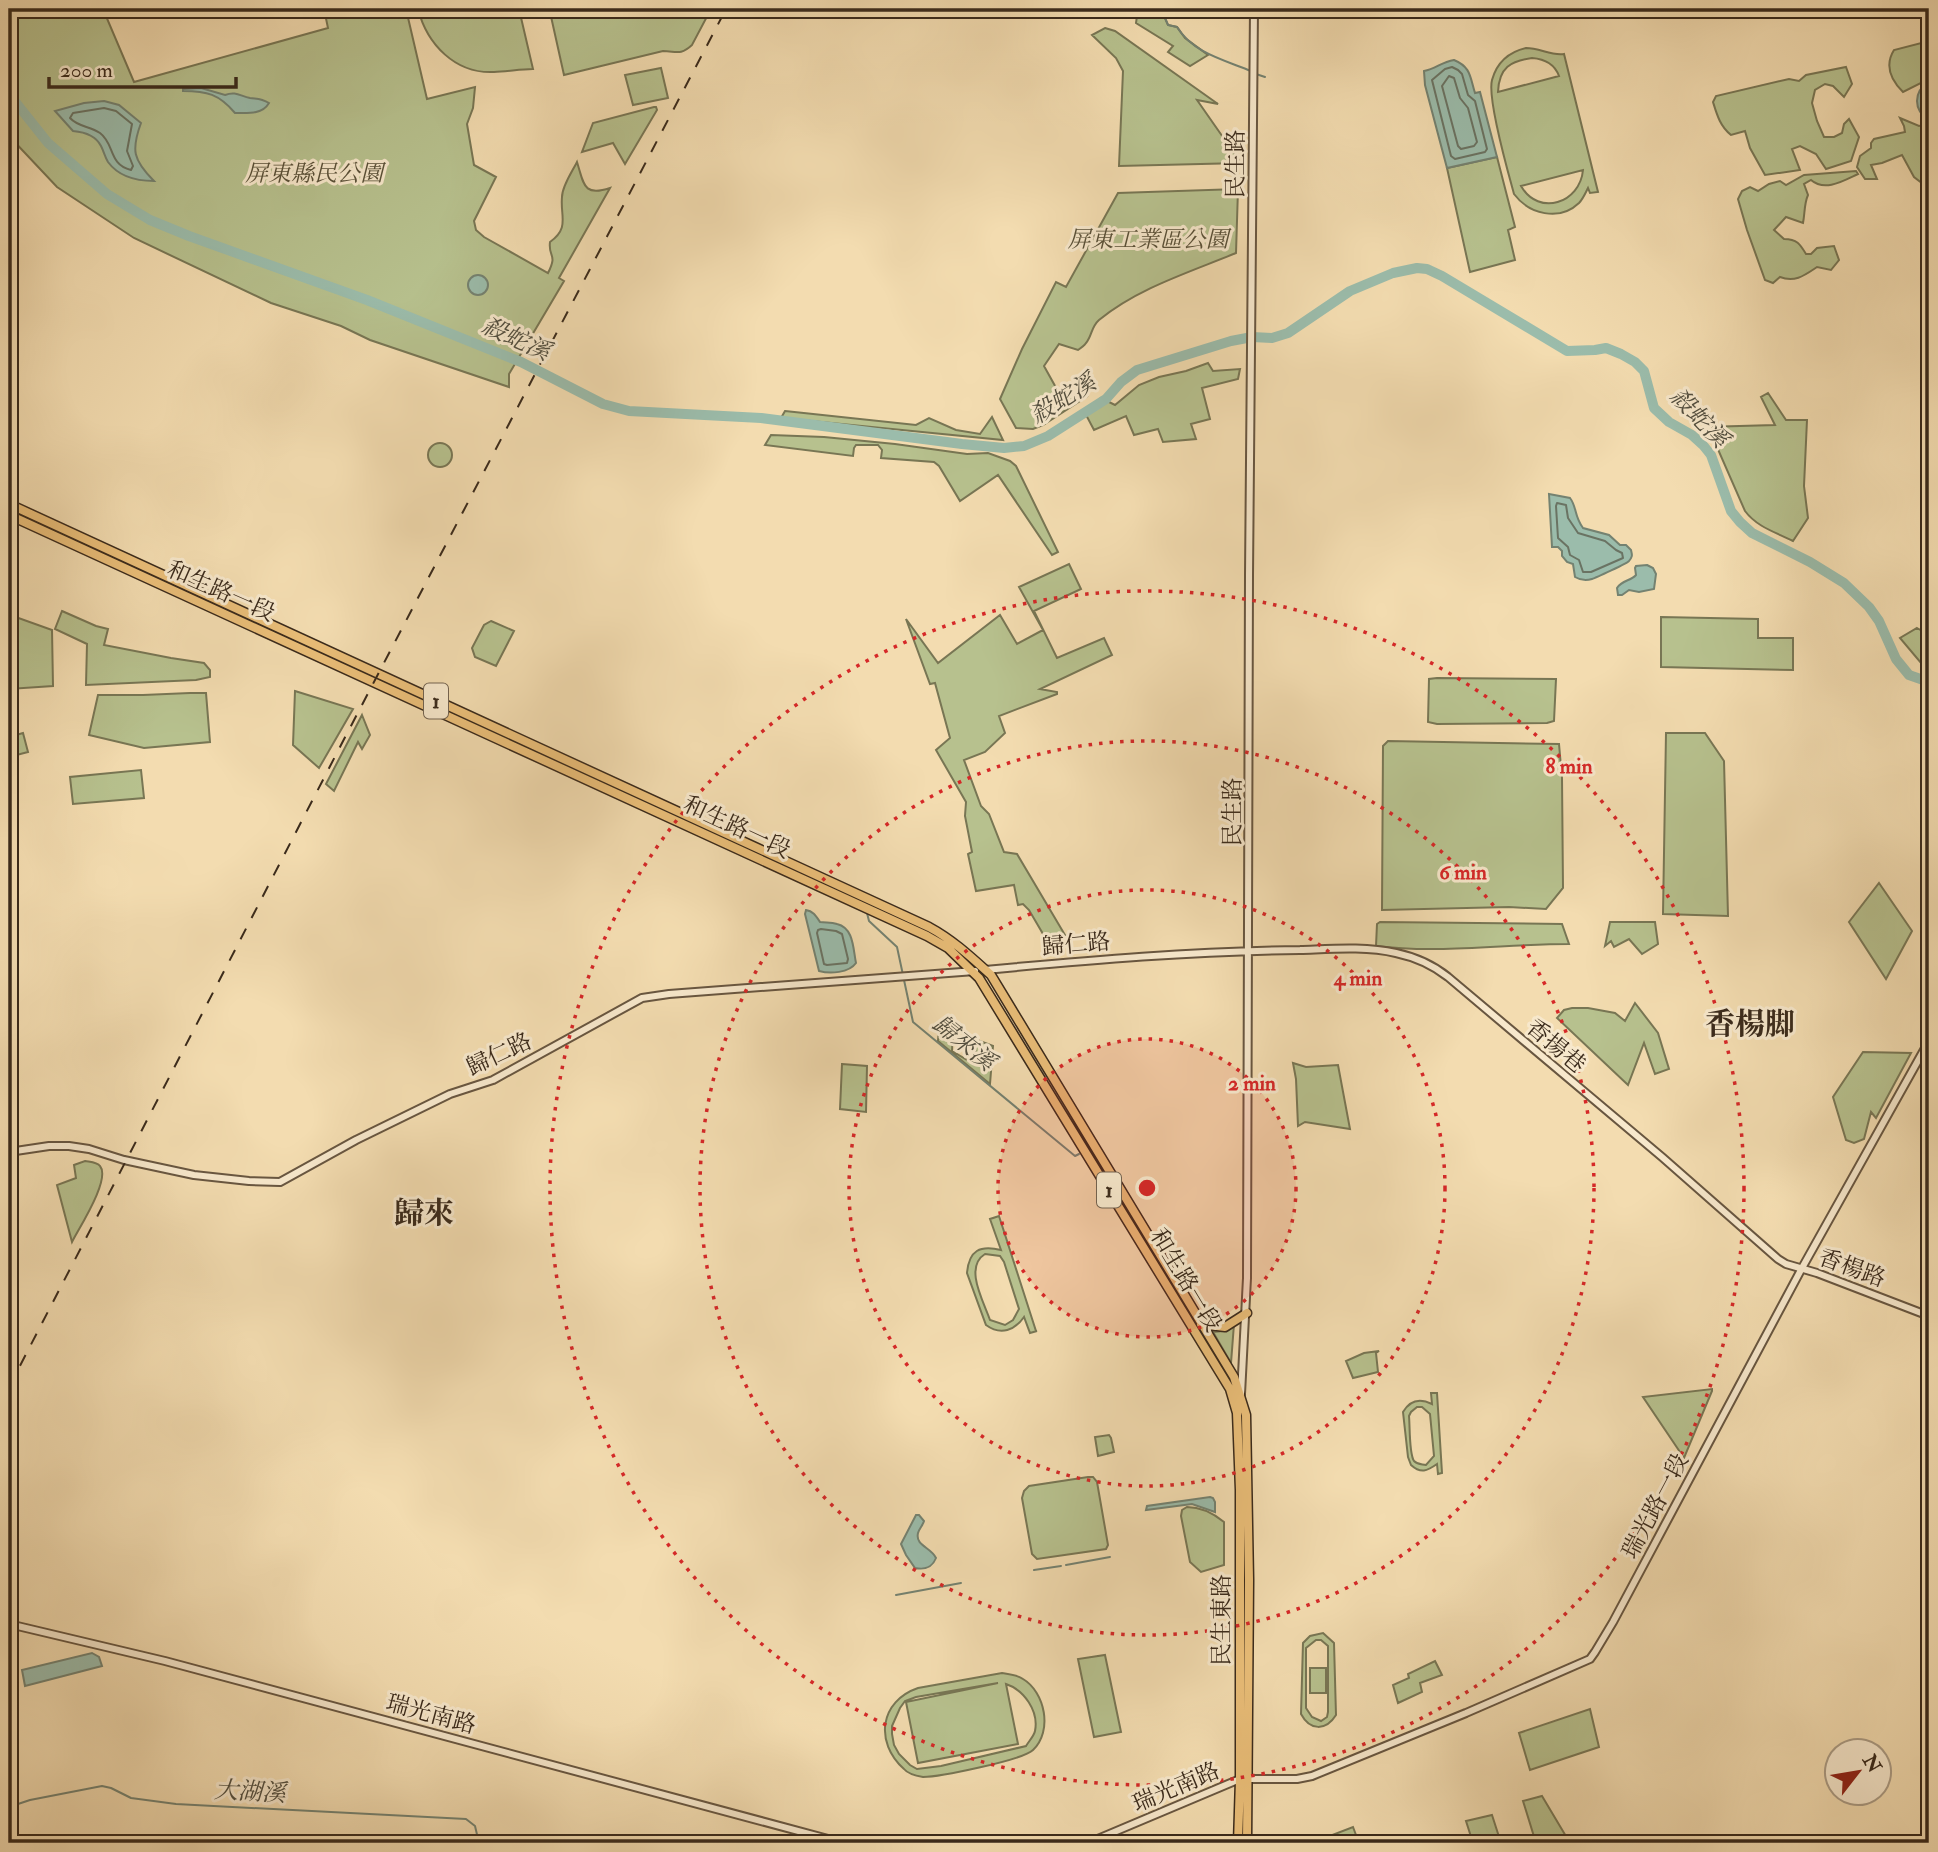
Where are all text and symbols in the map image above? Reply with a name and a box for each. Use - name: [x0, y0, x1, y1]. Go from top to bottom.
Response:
- scale bar: [49, 46, 236, 90]
- text: 200 m: [60, 57, 113, 84]
- street label: 民生路: [1221, 130, 1250, 199]
- park label: 屏東縣民公園: [245, 159, 387, 188]
- park label: 屏東工業區公園: [1068, 225, 1233, 254]
- water label: 殺蛇溪: [477, 310, 558, 369]
- water label: 殺蛇溪: [1024, 365, 1104, 431]
- water label: 殺蛇溪: [1663, 381, 1737, 457]
- street label: 和生路一段: [163, 554, 279, 628]
- road number: 1: [424, 684, 448, 718]
- text: 8 min: [1546, 753, 1593, 780]
- street label: 民生路: [1218, 778, 1247, 847]
- street label: 和生路一段: [679, 790, 795, 864]
- text: 6 min: [1439, 859, 1487, 886]
- street label: 歸仁路: [1040, 927, 1112, 961]
- text: 4 min: [1333, 965, 1382, 992]
- district label: 香楊脚: [1705, 1006, 1795, 1043]
- water label: 歸來溪: [926, 1008, 1004, 1080]
- street label: 香揚巷: [1520, 1013, 1592, 1079]
- street label: 歸仁路: [462, 1026, 536, 1082]
- text: 2 min: [1228, 1070, 1276, 1097]
- road number: 1: [1097, 1172, 1121, 1208]
- centre of rings: [1135, 1176, 1159, 1200]
- district label: 歸來: [394, 1195, 454, 1232]
- street label: 和生路一段: [1144, 1223, 1228, 1337]
- street label: 香楊路: [1815, 1243, 1889, 1293]
- street label: 瑞光路一段: [1615, 1448, 1695, 1564]
- street label: 民生東路: [1207, 1574, 1236, 1666]
- street label: 瑞光南路: [383, 1688, 479, 1740]
- north arrow: [1822, 1736, 1892, 1806]
- text: N: [1857, 1749, 1887, 1778]
- street label: 瑞光南路: [1128, 1756, 1224, 1818]
- water label: 大湖溪: [213, 1775, 290, 1810]

